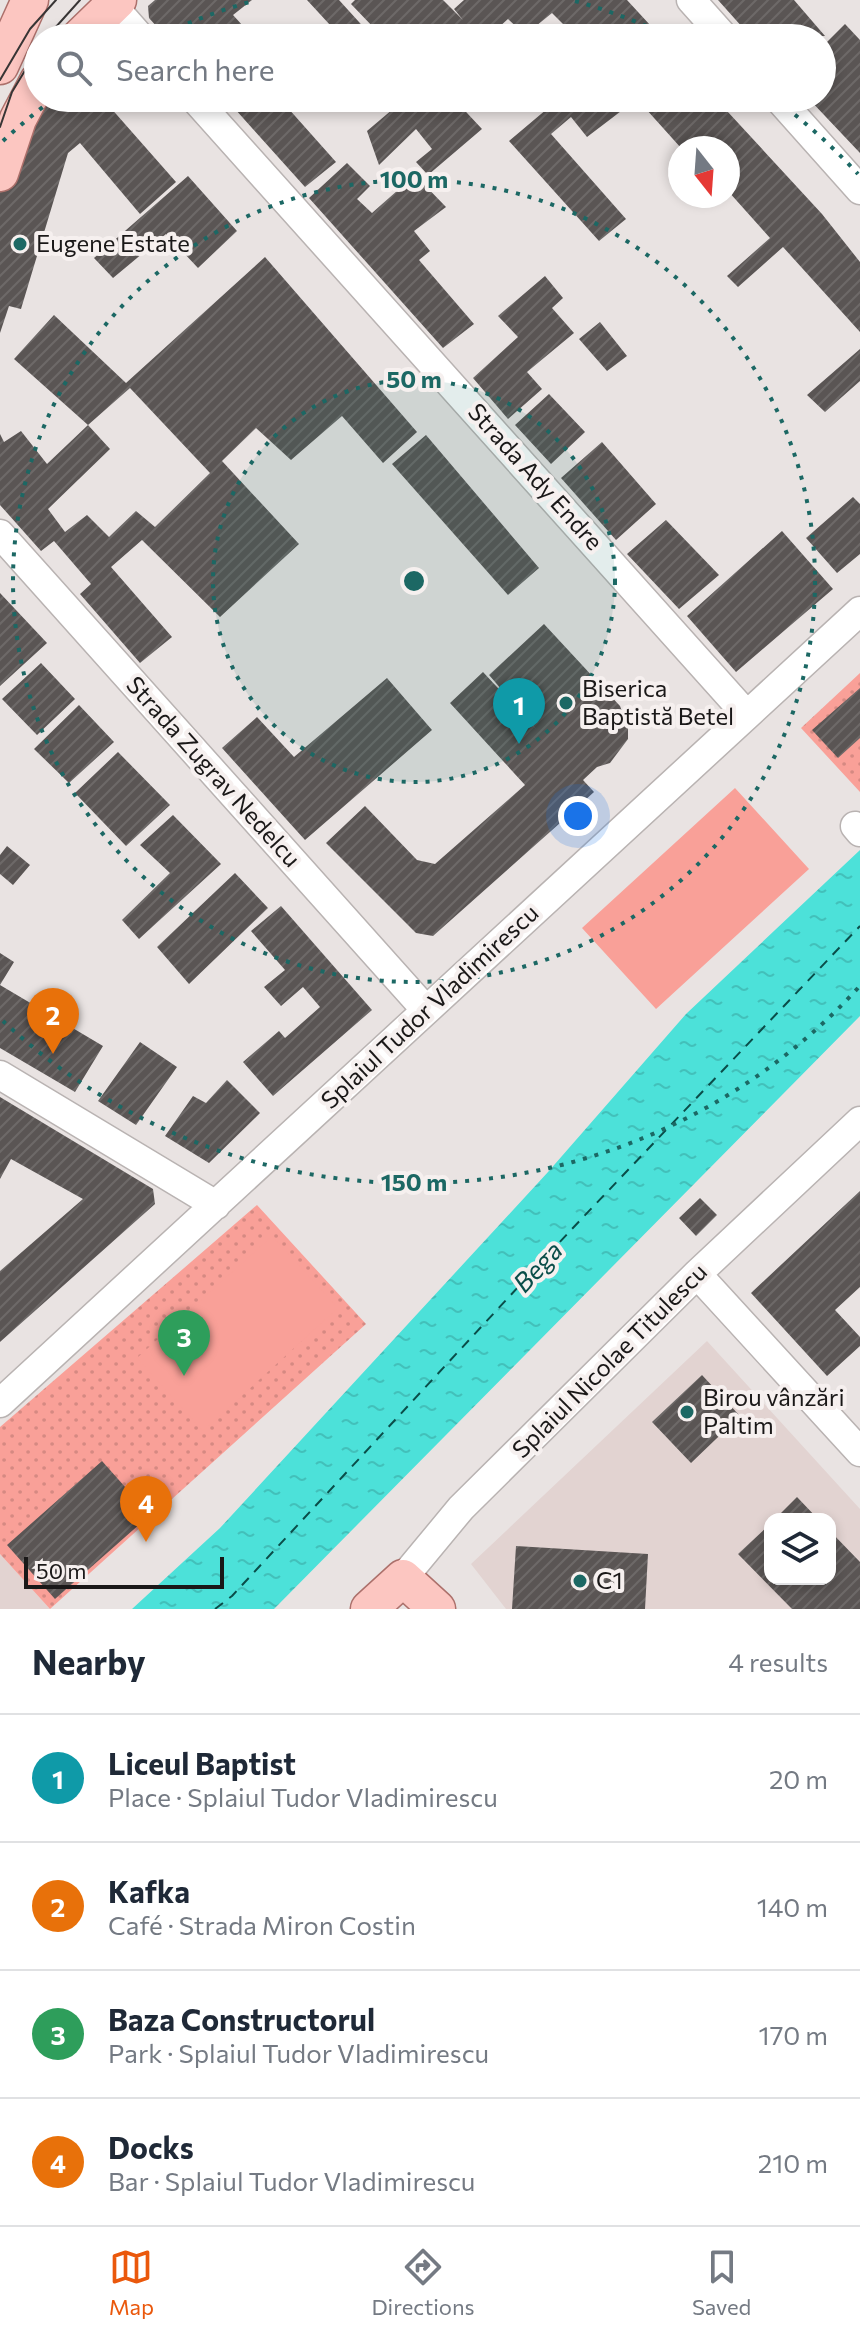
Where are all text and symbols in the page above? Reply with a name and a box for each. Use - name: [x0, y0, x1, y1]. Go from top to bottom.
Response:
- search box: [24, 24, 836, 112]
- icon: search: [52, 46, 96, 90]
- text: Search here: [116, 50, 275, 87]
- north arrow: [668, 136, 740, 208]
- text: 100 m: [380, 164, 448, 193]
- place label: Eugene Estate: [36, 228, 190, 257]
- marker: Eugene Estate: [11, 235, 29, 253]
- text: 50 m: [386, 364, 442, 393]
- street label: Strada Ady Endre: [463, 397, 610, 555]
- centre of rings: [400, 567, 428, 595]
- street label: Strada Zugrav Nedelcu: [121, 670, 307, 872]
- place label: Biserica Baptistă Betel: [582, 673, 734, 730]
- pin: 1: [493, 678, 545, 744]
- marker: Biserica Baptistă Betel: [557, 694, 575, 712]
- your location: [558, 796, 598, 836]
- street label: Splaiul Tudor Vladimirescu: [314, 898, 544, 1114]
- pin: 2: [27, 988, 79, 1054]
- text: 150 m: [381, 1167, 447, 1196]
- water label: Bega: [506, 1234, 568, 1298]
- street label: Splaiul Nicolae Titulescu: [506, 1257, 712, 1463]
- pin: 3: [158, 1310, 210, 1376]
- place label: Birou vânzări Paltim: [703, 1382, 845, 1439]
- marker: Birou vânzări Paltim: [678, 1403, 696, 1421]
- pin: 4: [120, 1476, 172, 1542]
- map controls: [764, 1513, 836, 1585]
- button: layers: [764, 1513, 836, 1585]
- scale bar: [24, 1553, 224, 1589]
- text: 50 m: [36, 1557, 86, 1584]
- place label: C1: [596, 1565, 623, 1594]
- marker: C1: [571, 1572, 589, 1590]
- text: Nearby: [32, 1640, 146, 1682]
- text: 4 results: [728, 1646, 828, 1677]
- text: Liceul Baptist: [108, 1744, 296, 1781]
- text: 1: [52, 1763, 64, 1794]
- text: 20 m: [769, 1763, 828, 1794]
- text: Place · Splaiul Tudor Vladimirescu: [108, 1781, 498, 1812]
- text: Kafka: [108, 1872, 190, 1909]
- text: 2: [51, 1891, 65, 1922]
- text: 140 m: [757, 1891, 828, 1922]
- text: Café · Strada Miron Costin: [108, 1909, 416, 1940]
- text: Baza Constructorul: [108, 2000, 375, 2037]
- text: 3: [50, 2019, 66, 2050]
- text: 170 m: [759, 2019, 828, 2050]
- text: Park · Splaiul Tudor Vladimirescu: [108, 2037, 489, 2068]
- text: Docks: [108, 2128, 194, 2165]
- text: 4: [50, 2147, 66, 2178]
- text: 210 m: [758, 2147, 828, 2178]
- text: Bar · Splaiul Tudor Vladimirescu: [108, 2165, 475, 2196]
- tab: Map: [109, 2245, 154, 2320]
- tab: Directions: [371, 2245, 475, 2320]
- tab: Saved: [692, 2245, 751, 2320]

